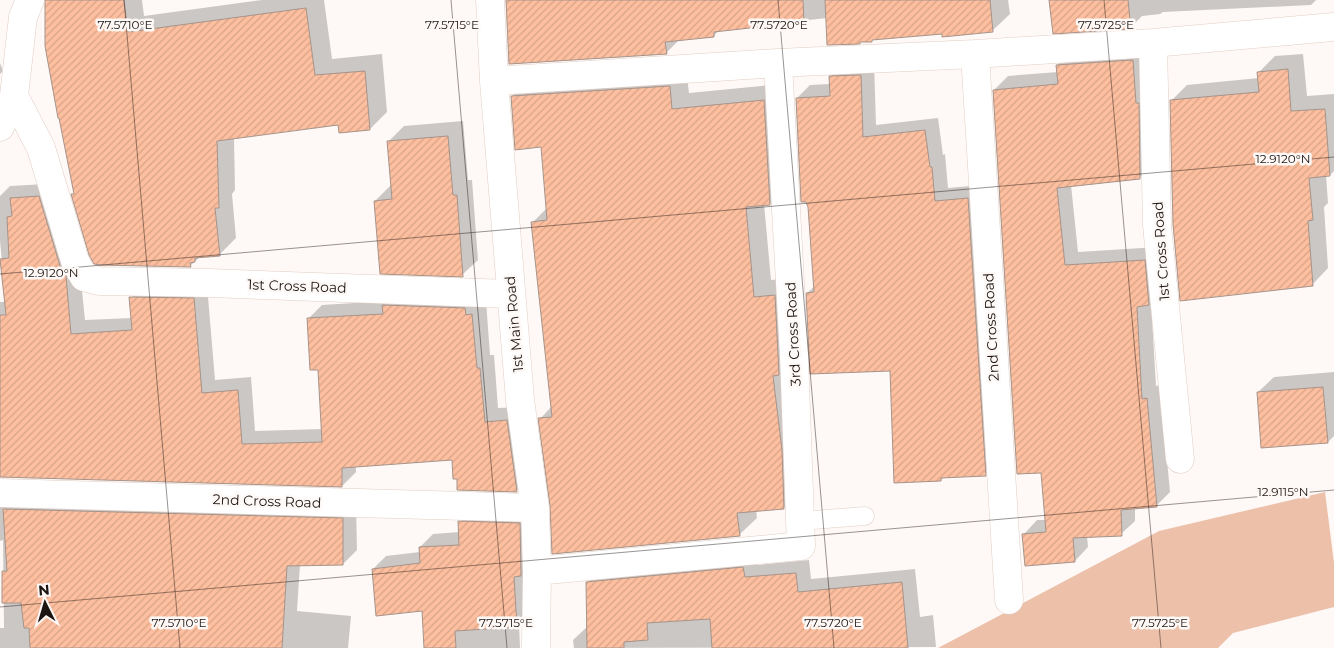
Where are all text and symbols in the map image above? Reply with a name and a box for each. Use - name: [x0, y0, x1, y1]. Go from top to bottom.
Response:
- text: 77.5710°E: [97, 17, 153, 32]
- text: 77.5715°E: [425, 17, 479, 32]
- text: 77.5720°E: [750, 17, 808, 32]
- text: 77.5725°E: [1078, 17, 1134, 32]
- text: 12.9120°N: [1256, 151, 1311, 166]
- street label: 1st Cross Road: [1149, 201, 1173, 301]
- text: 12.9120°N: [24, 265, 79, 280]
- street label: 2nd Cross Road: [979, 272, 1003, 382]
- street label: 1st Cross Road: [247, 275, 347, 297]
- street label: 1st Main Road: [501, 275, 527, 373]
- street label: 3rd Cross Road: [781, 281, 805, 387]
- text: 12.9115°N: [1257, 484, 1309, 499]
- street label: 2nd Cross Road: [212, 490, 322, 512]
- north arrow: [20, 578, 70, 628]
- text: N: [37, 581, 50, 600]
- text: 77.5710°E: [151, 615, 207, 630]
- text: 77.5715°E: [479, 615, 533, 630]
- text: 77.5720°E: [804, 615, 862, 630]
- text: 77.5725°E: [1132, 615, 1188, 630]

